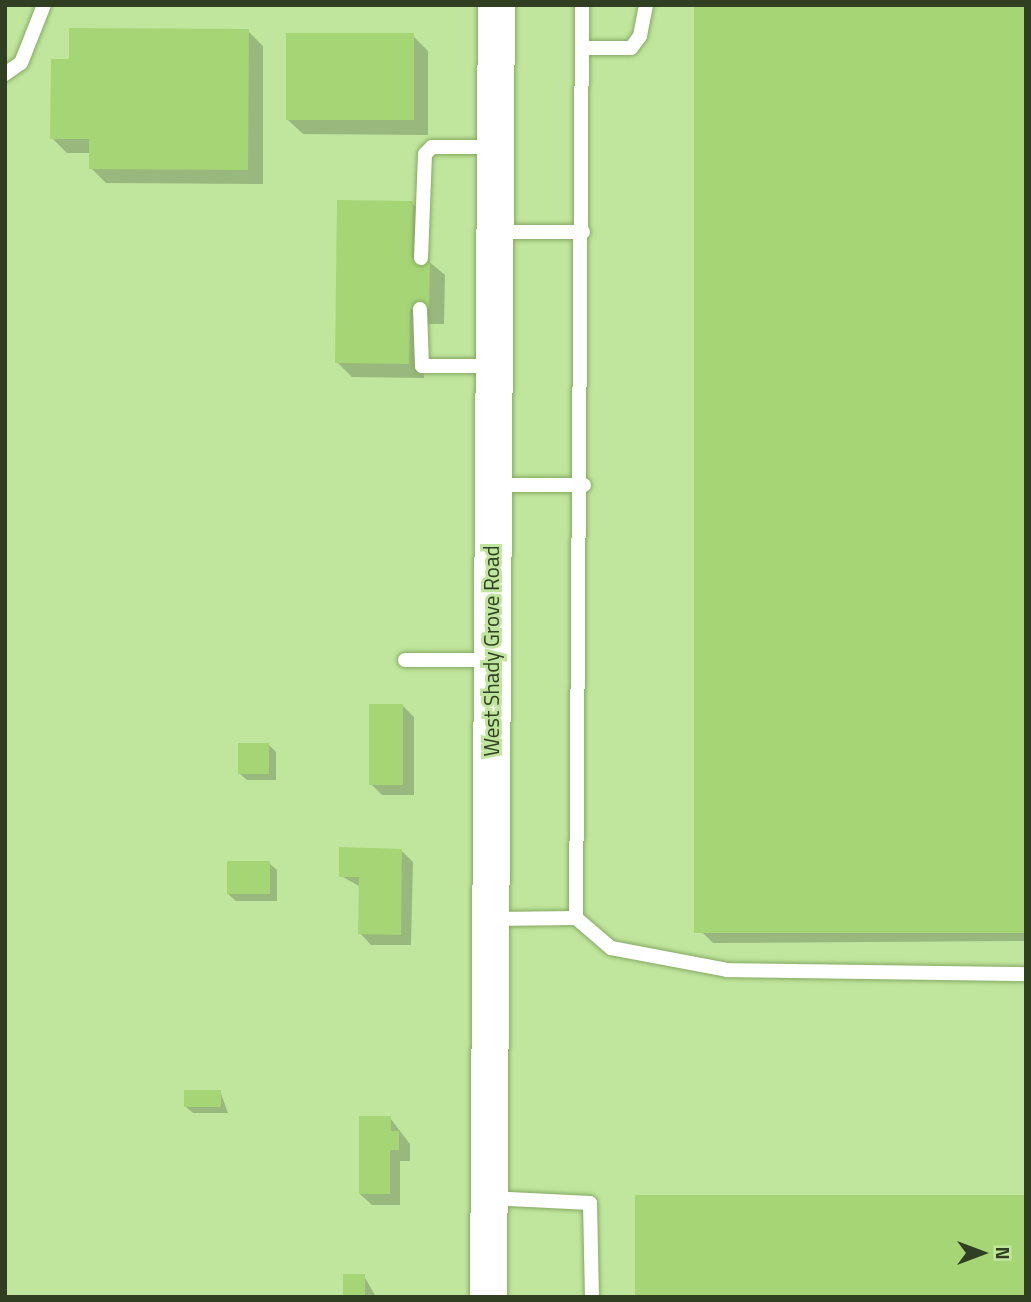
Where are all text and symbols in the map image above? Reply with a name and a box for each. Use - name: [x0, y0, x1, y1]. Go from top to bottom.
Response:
- street label: West Shady Grove Road: [478, 545, 504, 757]
- north arrow: [947, 1218, 1017, 1288]
- text: N: [989, 1246, 1018, 1260]

